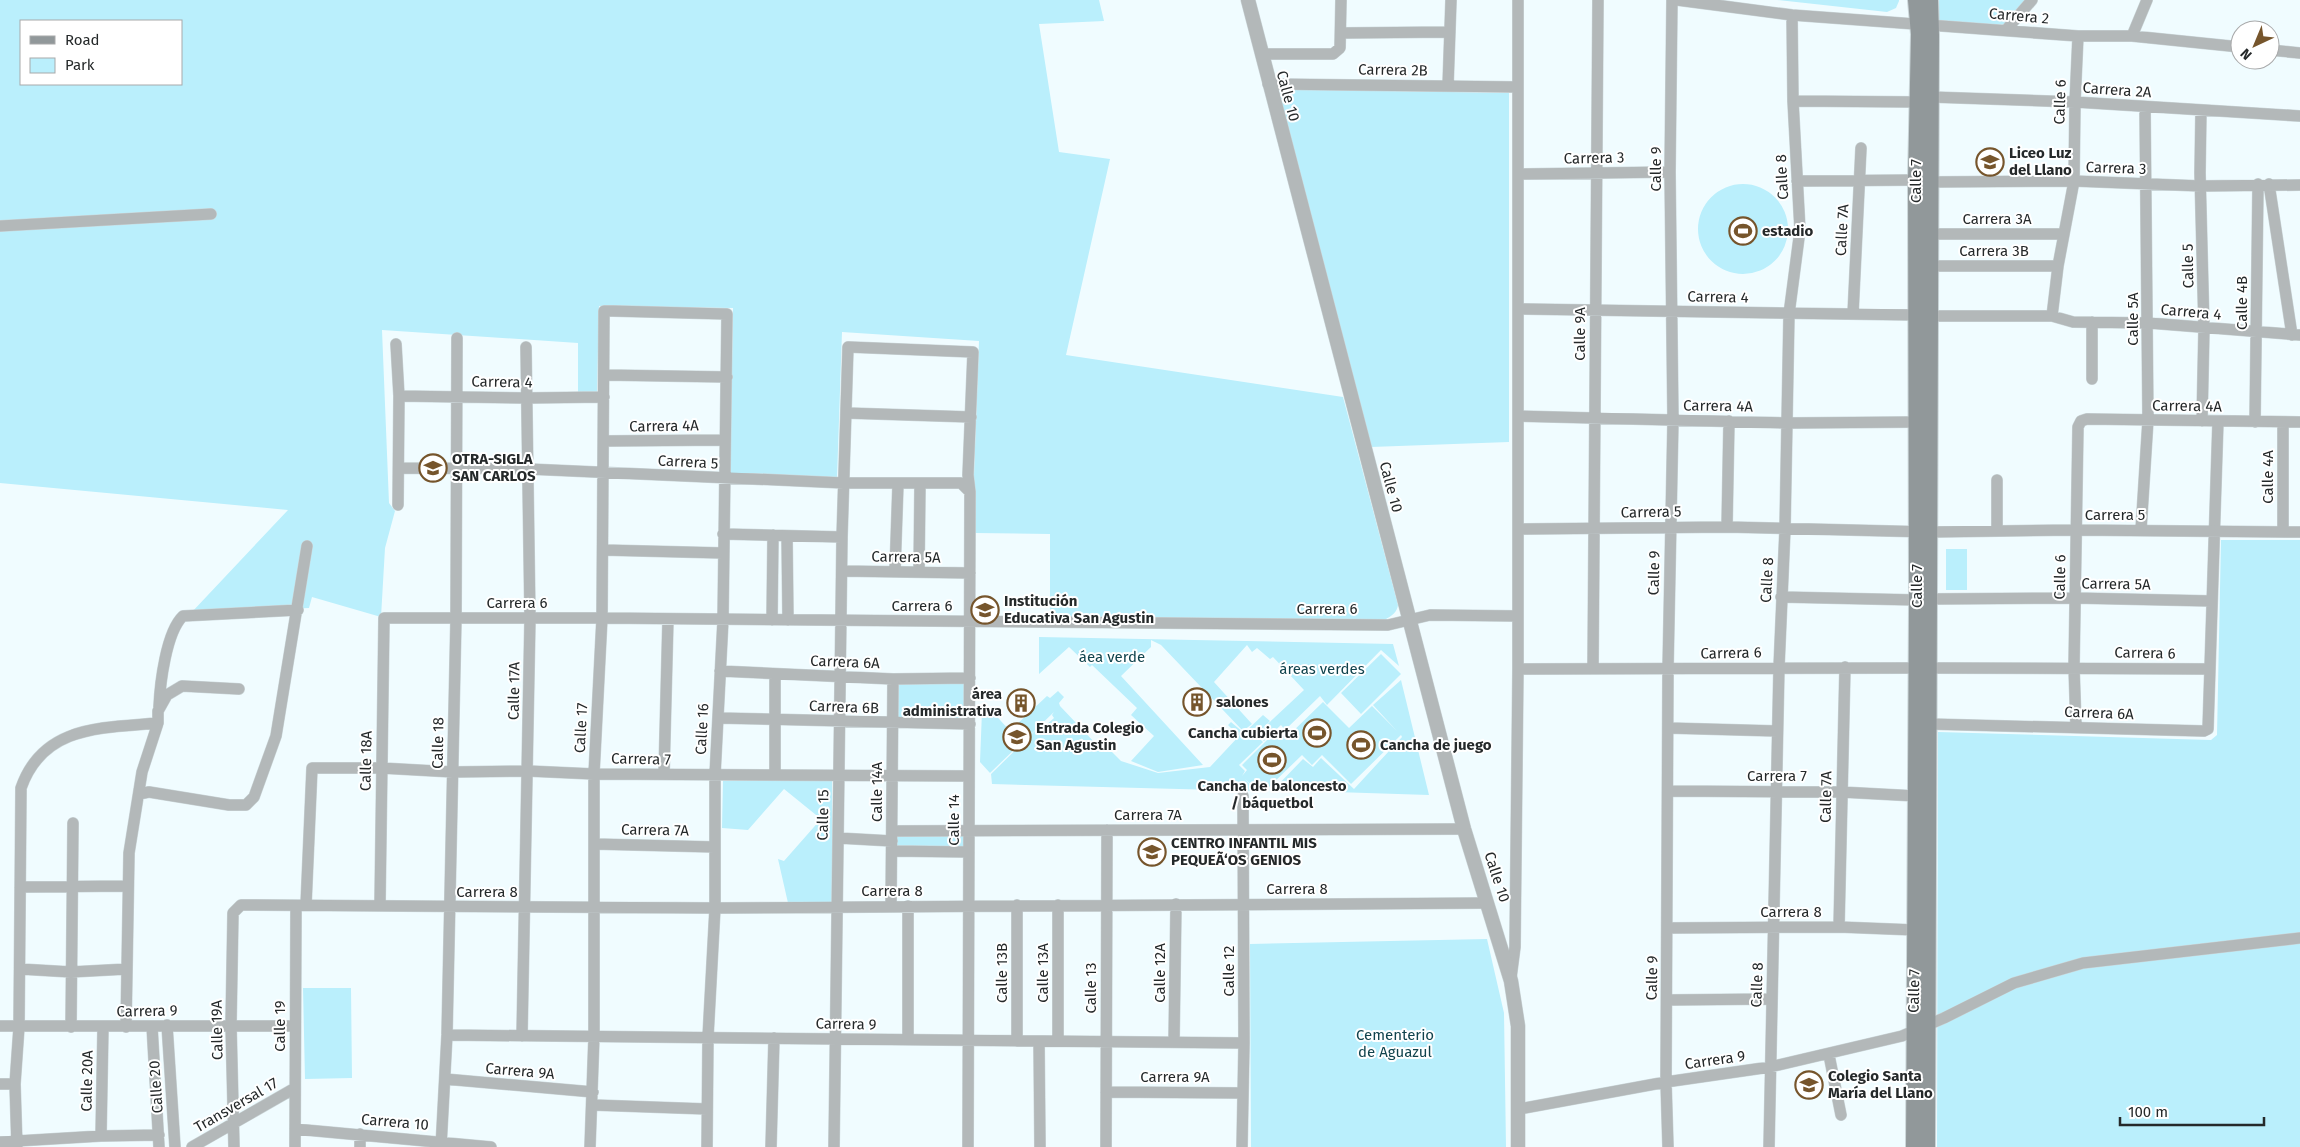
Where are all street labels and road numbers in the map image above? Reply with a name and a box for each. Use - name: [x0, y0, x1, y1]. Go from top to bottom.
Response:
- street label: Carrera 2: [1988, 4, 2050, 28]
- street label: Carrera 2B: [1358, 60, 1428, 80]
- street label: Calle 10: [1273, 69, 1303, 123]
- street label: Calle 6: [2050, 79, 2070, 125]
- street label: Carrera 2A: [2082, 79, 2153, 101]
- street label: Calle 9: [1647, 146, 1665, 192]
- street label: Carrera 3: [1564, 148, 1624, 168]
- street label: Calle 8: [1772, 154, 1792, 200]
- street label: Carrera 3: [2085, 158, 2147, 178]
- street label: Calle 7: [1907, 159, 1925, 203]
- street label: Calle 7A: [1832, 203, 1852, 256]
- street label: Carrera 3A: [1962, 210, 2032, 228]
- street label: Carrera 3B: [1959, 242, 2029, 260]
- street label: Calle 5: [2179, 244, 2197, 288]
- street label: Calle 4B: [2233, 276, 2251, 330]
- street label: Carrera 4: [1687, 287, 1749, 307]
- street label: Calle 5A: [2124, 292, 2142, 346]
- street label: Carrera 4: [2160, 300, 2222, 324]
- street label: Calle 9A: [1571, 307, 1589, 361]
- street label: Carrera 4: [471, 372, 533, 392]
- street label: Carrera 4A: [1683, 396, 1753, 416]
- street label: Carrera 4A: [2152, 396, 2222, 416]
- street label: Carrera 4A: [629, 416, 699, 436]
- street label: Calle 4A: [2259, 450, 2277, 504]
- street label: Carrera 5: [657, 451, 719, 473]
- street label: Calle 10: [1376, 460, 1406, 514]
- street label: Carrera 5: [1621, 502, 1681, 522]
- street label: Carrera 5: [2085, 506, 2145, 524]
- street label: Carrera 5A: [871, 547, 941, 567]
- street label: Calle 9: [1645, 550, 1663, 596]
- street label: Calle 6: [2051, 554, 2069, 600]
- street label: Calle 8: [1757, 557, 1777, 603]
- street label: Calle 7: [1908, 564, 1926, 608]
- street label: Carrera 5A: [2081, 574, 2151, 594]
- street label: Carrera 6: [486, 594, 548, 612]
- street label: Carrera 6: [891, 597, 953, 615]
- street label: Carrera 6: [1296, 600, 1358, 618]
- street label: Carrera 6: [1700, 643, 1762, 663]
- street label: Carrera 6: [2114, 643, 2176, 663]
- street label: Carrera 6A: [810, 652, 881, 672]
- street label: Calle 17A: [504, 661, 524, 720]
- street label: Carrera 6B: [809, 697, 879, 717]
- street label: Calle 17: [571, 702, 591, 754]
- street label: Calle 16: [692, 703, 712, 755]
- street label: Carrera 6A: [2064, 703, 2135, 723]
- street label: Calle 18: [429, 717, 447, 769]
- street label: Calle 18A: [356, 730, 376, 791]
- street label: Carrera 7: [611, 749, 671, 769]
- street label: Calle 14A: [868, 762, 886, 822]
- street label: Carrera 7: [1747, 767, 1807, 785]
- street label: Calle 7A: [1817, 770, 1835, 823]
- street label: Calle 15: [814, 789, 832, 841]
- street label: Calle 14: [945, 794, 963, 846]
- street label: Carrera 7A: [1114, 806, 1182, 824]
- street label: Carrera 7A: [621, 820, 690, 840]
- street label: Calle 10: [1480, 849, 1514, 905]
- street label: Carrera 8: [1266, 880, 1328, 898]
- street label: Carrera 8: [861, 882, 923, 900]
- street label: Carrera 8: [456, 883, 518, 901]
- street label: Carrera 8: [1760, 903, 1822, 921]
- street label: Calle 13B: [993, 943, 1011, 1003]
- street label: Calle 13A: [1034, 943, 1052, 1003]
- street label: Calle 12A: [1151, 943, 1169, 1003]
- street label: Calle 12: [1220, 945, 1238, 997]
- street label: Calle 9: [1643, 955, 1661, 1001]
- street label: Calle 13: [1082, 962, 1100, 1014]
- street label: Calle 8: [1747, 962, 1767, 1008]
- street label: Calle 7: [1905, 969, 1923, 1013]
- street label: Calle 19A: [207, 999, 227, 1060]
- street label: Calle 19: [271, 1000, 289, 1052]
- street label: Carrera 9: [116, 1001, 178, 1021]
- street label: Carrera 9: [815, 1014, 877, 1034]
- street label: Carrera 9: [1684, 1047, 1747, 1073]
- street label: Calle 20A: [77, 1050, 97, 1112]
- street label: Carrera 9A: [485, 1059, 556, 1083]
- street label: Calle 20: [145, 1060, 167, 1114]
- street label: Carrera 9A: [1140, 1068, 1210, 1086]
- street label: Transversal 17: [191, 1074, 281, 1136]
- street label: Carrera 10: [360, 1110, 430, 1134]

